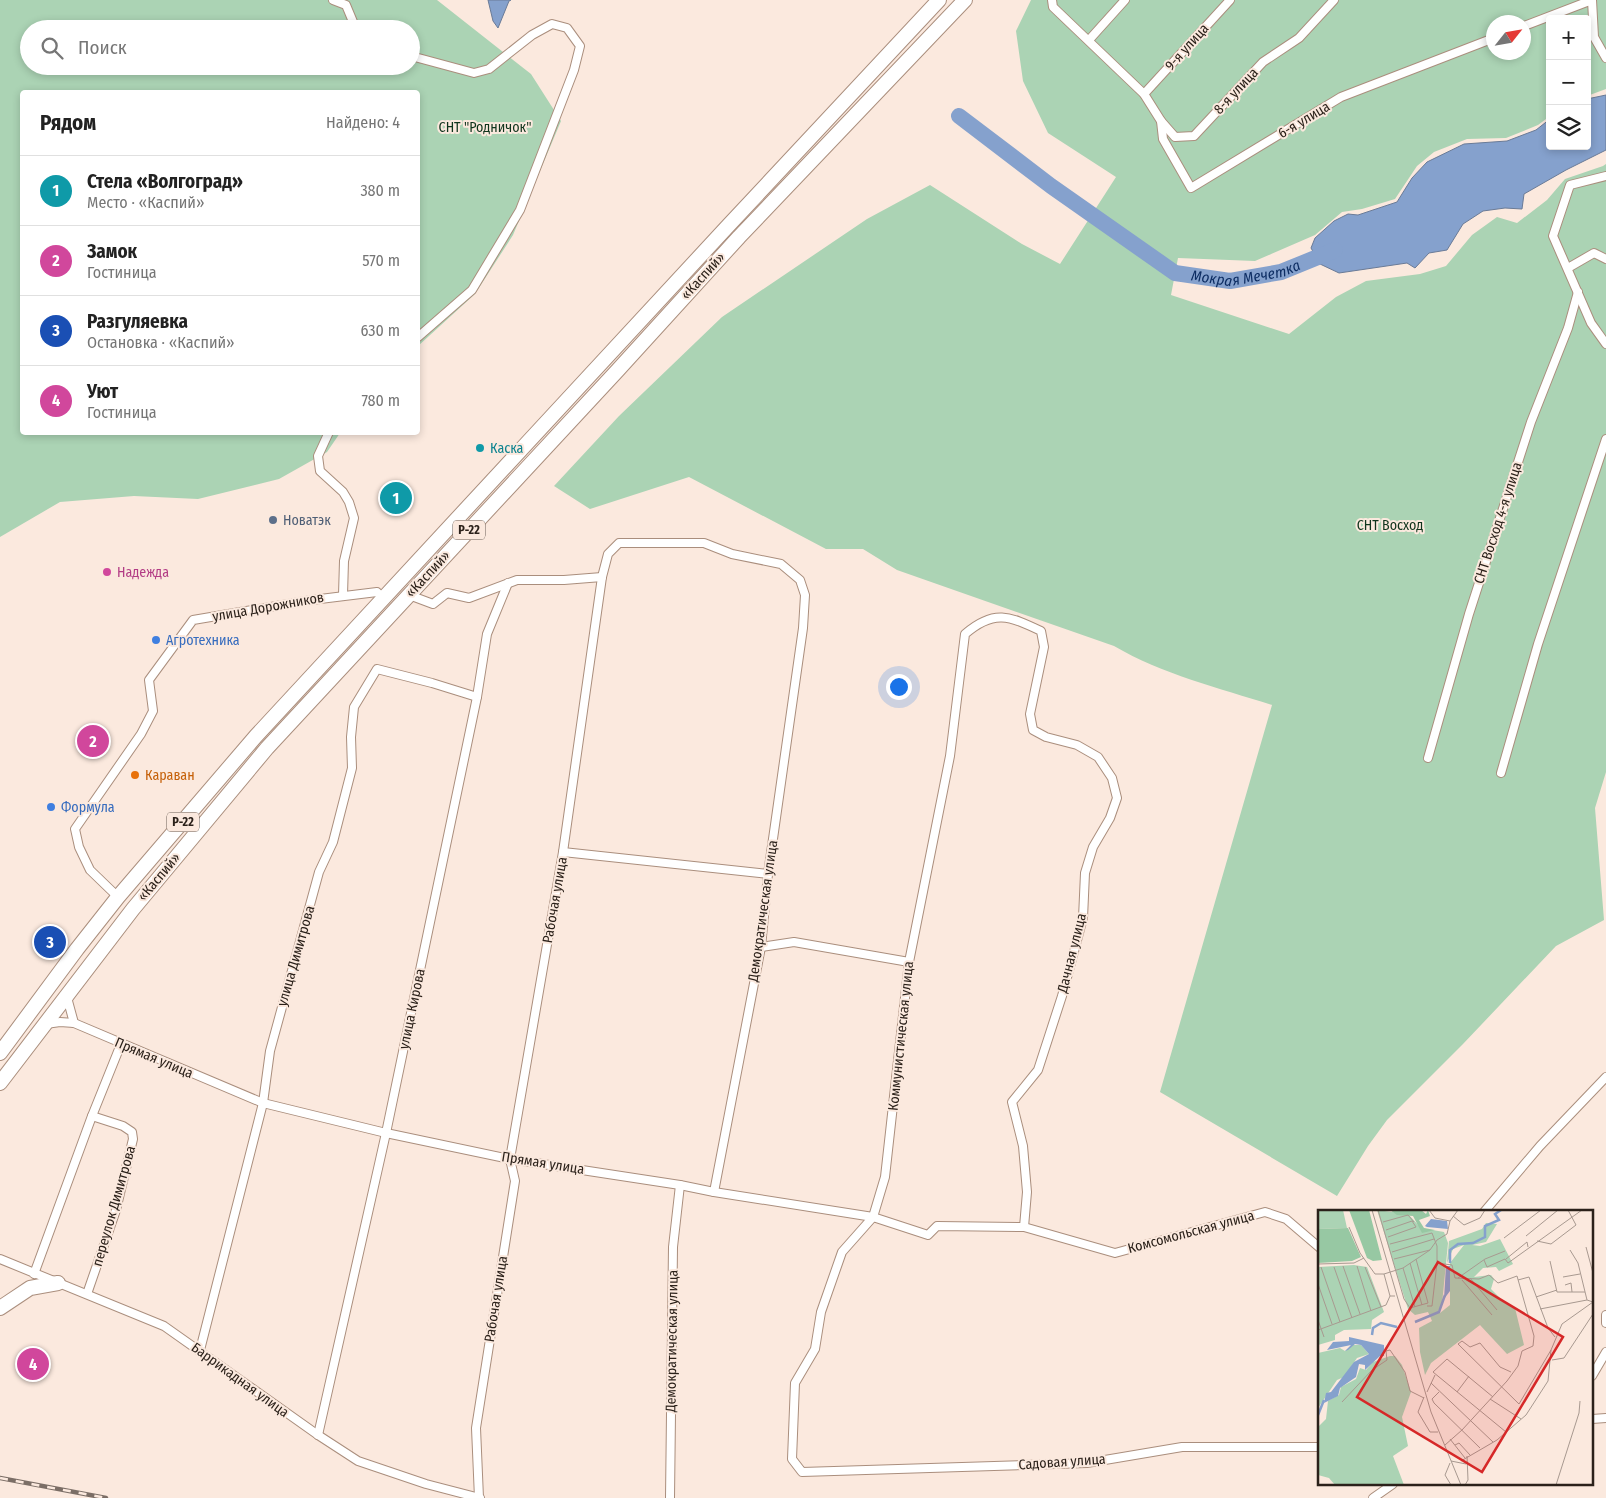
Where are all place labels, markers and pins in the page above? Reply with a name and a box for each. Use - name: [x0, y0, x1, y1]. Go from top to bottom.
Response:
- place label: Каска: [490, 440, 524, 457]
- marker: Каска: [474, 442, 486, 454]
- pin: 1: [380, 479, 412, 517]
- place label: Новатэк: [283, 512, 331, 529]
- marker: Новатэк: [267, 514, 279, 526]
- place label: Надежда: [117, 564, 169, 581]
- marker: Надежда: [101, 566, 113, 578]
- place label: Агротехника: [166, 632, 240, 649]
- marker: Агротехника: [150, 634, 162, 646]
- pin: 2: [77, 722, 109, 760]
- place label: Караван: [145, 767, 195, 784]
- marker: Караван: [129, 769, 141, 781]
- place label: Формула: [61, 799, 115, 816]
- marker: Формула: [45, 801, 57, 813]
- pin: 3: [34, 923, 66, 961]
- pin: 4: [17, 1345, 49, 1383]

